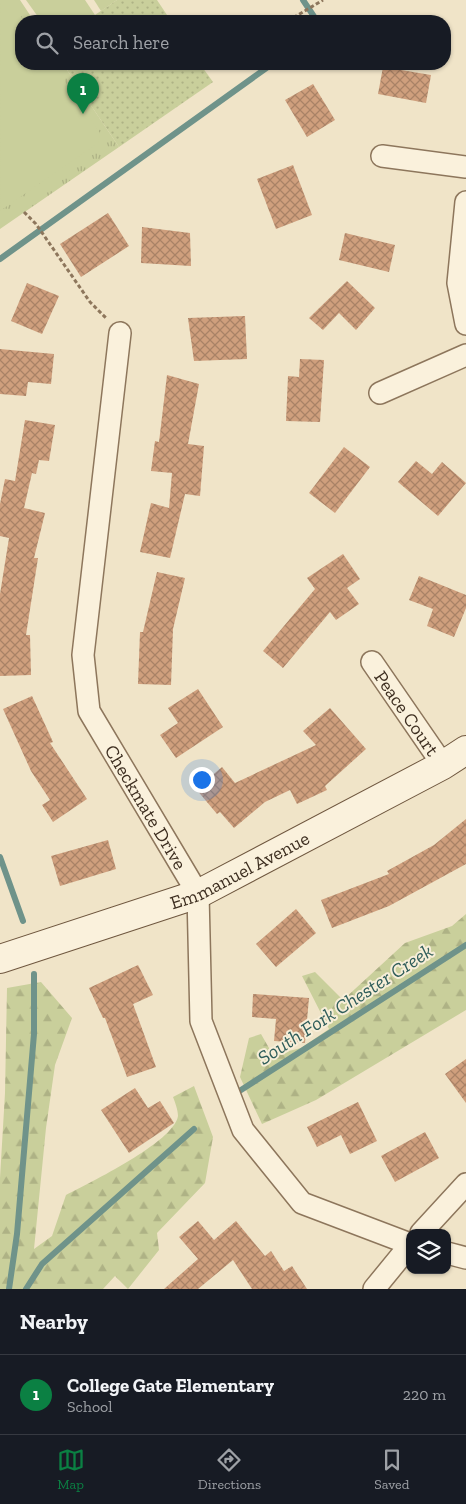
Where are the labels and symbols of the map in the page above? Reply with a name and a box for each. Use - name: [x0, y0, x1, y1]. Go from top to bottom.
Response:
- pin: 1: [67, 73, 99, 114]
- street label: Peace Court: [370, 666, 445, 760]
- street label: Checkmate Drive: [100, 740, 192, 873]
- your location: [189, 767, 215, 793]
- street label: Emmanuel Avenue: [167, 826, 313, 914]
- water label: South Fork Chester Creek: [253, 938, 437, 1070]

